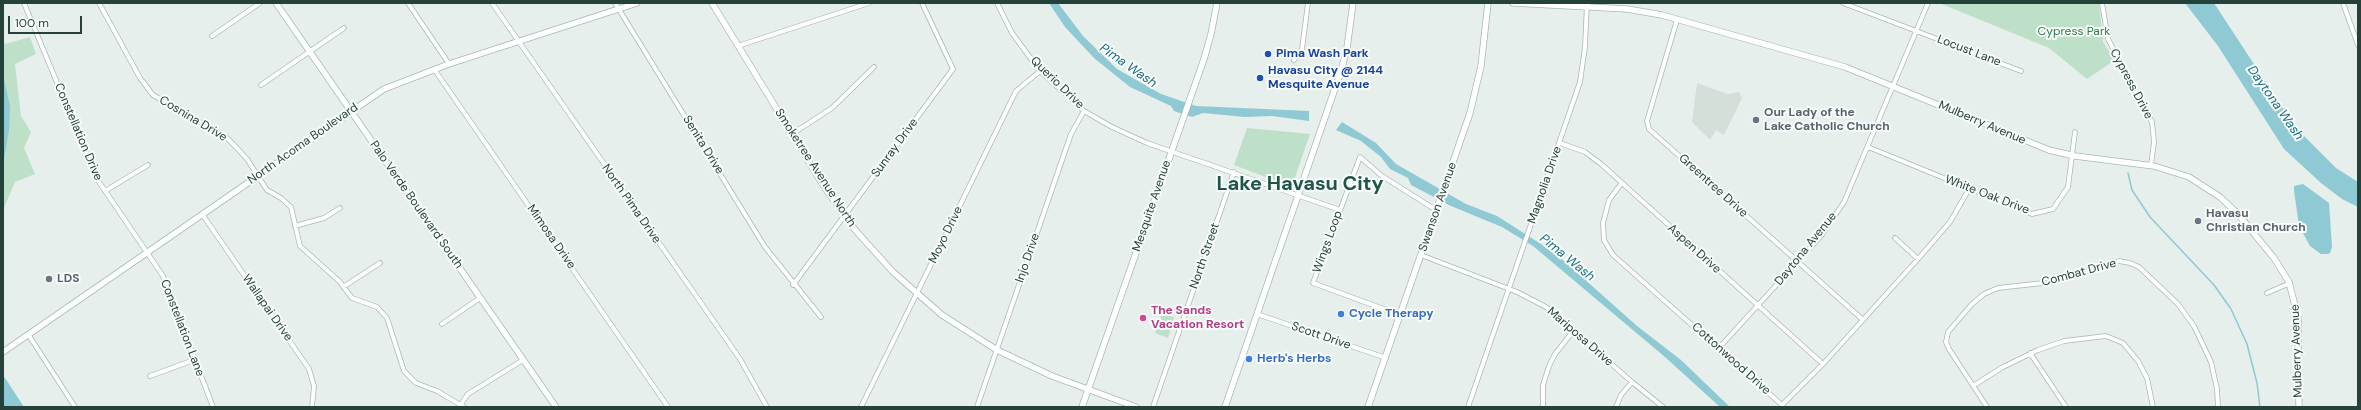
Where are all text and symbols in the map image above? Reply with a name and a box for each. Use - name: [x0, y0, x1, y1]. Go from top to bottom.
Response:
- scale bar: [10, 8, 84, 34]
- text: 100 m: [15, 15, 49, 31]
- park label: Cypress Park: [2038, 25, 2110, 39]
- street label: Locust Lane: [1935, 32, 2003, 70]
- water label: Pima Wash: [1096, 41, 1160, 91]
- street label: Cypress Drive: [2106, 46, 2156, 122]
- place label: Pima Wash Park: [1276, 47, 1369, 61]
- marker: Pima Wash Park: [1263, 49, 1273, 59]
- street label: Querio Drive: [1027, 54, 1087, 112]
- water label: Daytona Wash: [2244, 63, 2306, 143]
- place label: Havasu City @ 2144 Mesquite Avenue: [1268, 64, 1383, 92]
- marker: Havasu City @ 2144 Mesquite Avenue: [1255, 73, 1265, 83]
- street label: Constellation Drive: [51, 81, 105, 183]
- street label: Cosnina Drive: [156, 93, 230, 145]
- street label: Mulberry Avenue: [1936, 98, 2028, 148]
- street label: North Acoma Boulevard: [245, 100, 361, 188]
- street label: Smoketree Avenue North: [771, 106, 859, 230]
- place label: Our Lady of the Lake Catholic Church: [1764, 106, 1890, 134]
- street label: Senita Drive: [679, 113, 727, 177]
- marker: Our Lady of the Lake Catholic Church: [1751, 115, 1761, 125]
- street label: Sunray Drive: [869, 116, 921, 180]
- street label: Palo Verde Boulevard South: [366, 138, 466, 272]
- street label: Magnolia Drive: [1525, 144, 1565, 226]
- street label: Greentree Drive: [1675, 151, 1751, 221]
- street label: Mesquite Avenue: [1130, 158, 1174, 254]
- street label: Swanson Avenue: [1416, 161, 1460, 253]
- street label: North Pima Drive: [598, 162, 664, 246]
- street label: White Oak Drive: [1943, 172, 2031, 218]
- district label: Lake Havasu City: [1216, 173, 1384, 197]
- street label: Mimosa Drive: [524, 202, 578, 272]
- street label: Moyo Drive: [926, 204, 966, 266]
- place label: Havasu Christian Church: [2206, 207, 2306, 235]
- street label: Wings Loop: [1310, 209, 1346, 275]
- street label: Daytona Avenue: [1772, 209, 1840, 289]
- marker: Havasu Christian Church: [2193, 216, 2203, 226]
- street label: North Street: [1187, 221, 1223, 291]
- street label: Aspen Drive: [1664, 221, 1724, 277]
- street label: Injo Drive: [1013, 231, 1043, 285]
- water label: Pima Wash: [1536, 231, 1598, 285]
- street label: Combat Drive: [2040, 256, 2118, 290]
- place label: LDS: [57, 272, 79, 286]
- street label: Wallapai Drive: [239, 272, 295, 344]
- marker: LDS: [44, 274, 54, 284]
- street label: Constellation Lane: [157, 277, 207, 379]
- place label: The Sands Vacation Resort: [1151, 304, 1244, 332]
- street label: Mariposa Drive: [1544, 304, 1616, 370]
- street label: Mulberry Avenue: [2288, 304, 2306, 398]
- place label: Cycle Therapy: [1349, 307, 1433, 321]
- marker: Cycle Therapy: [1336, 309, 1346, 319]
- marker: The Sands Vacation Resort: [1138, 313, 1148, 323]
- street label: Scott Drive: [1289, 319, 1353, 353]
- street label: Cottonwood Drive: [1689, 320, 1773, 398]
- place label: Herb's Herbs: [1257, 352, 1331, 366]
- marker: Herb's Herbs: [1244, 354, 1254, 364]

